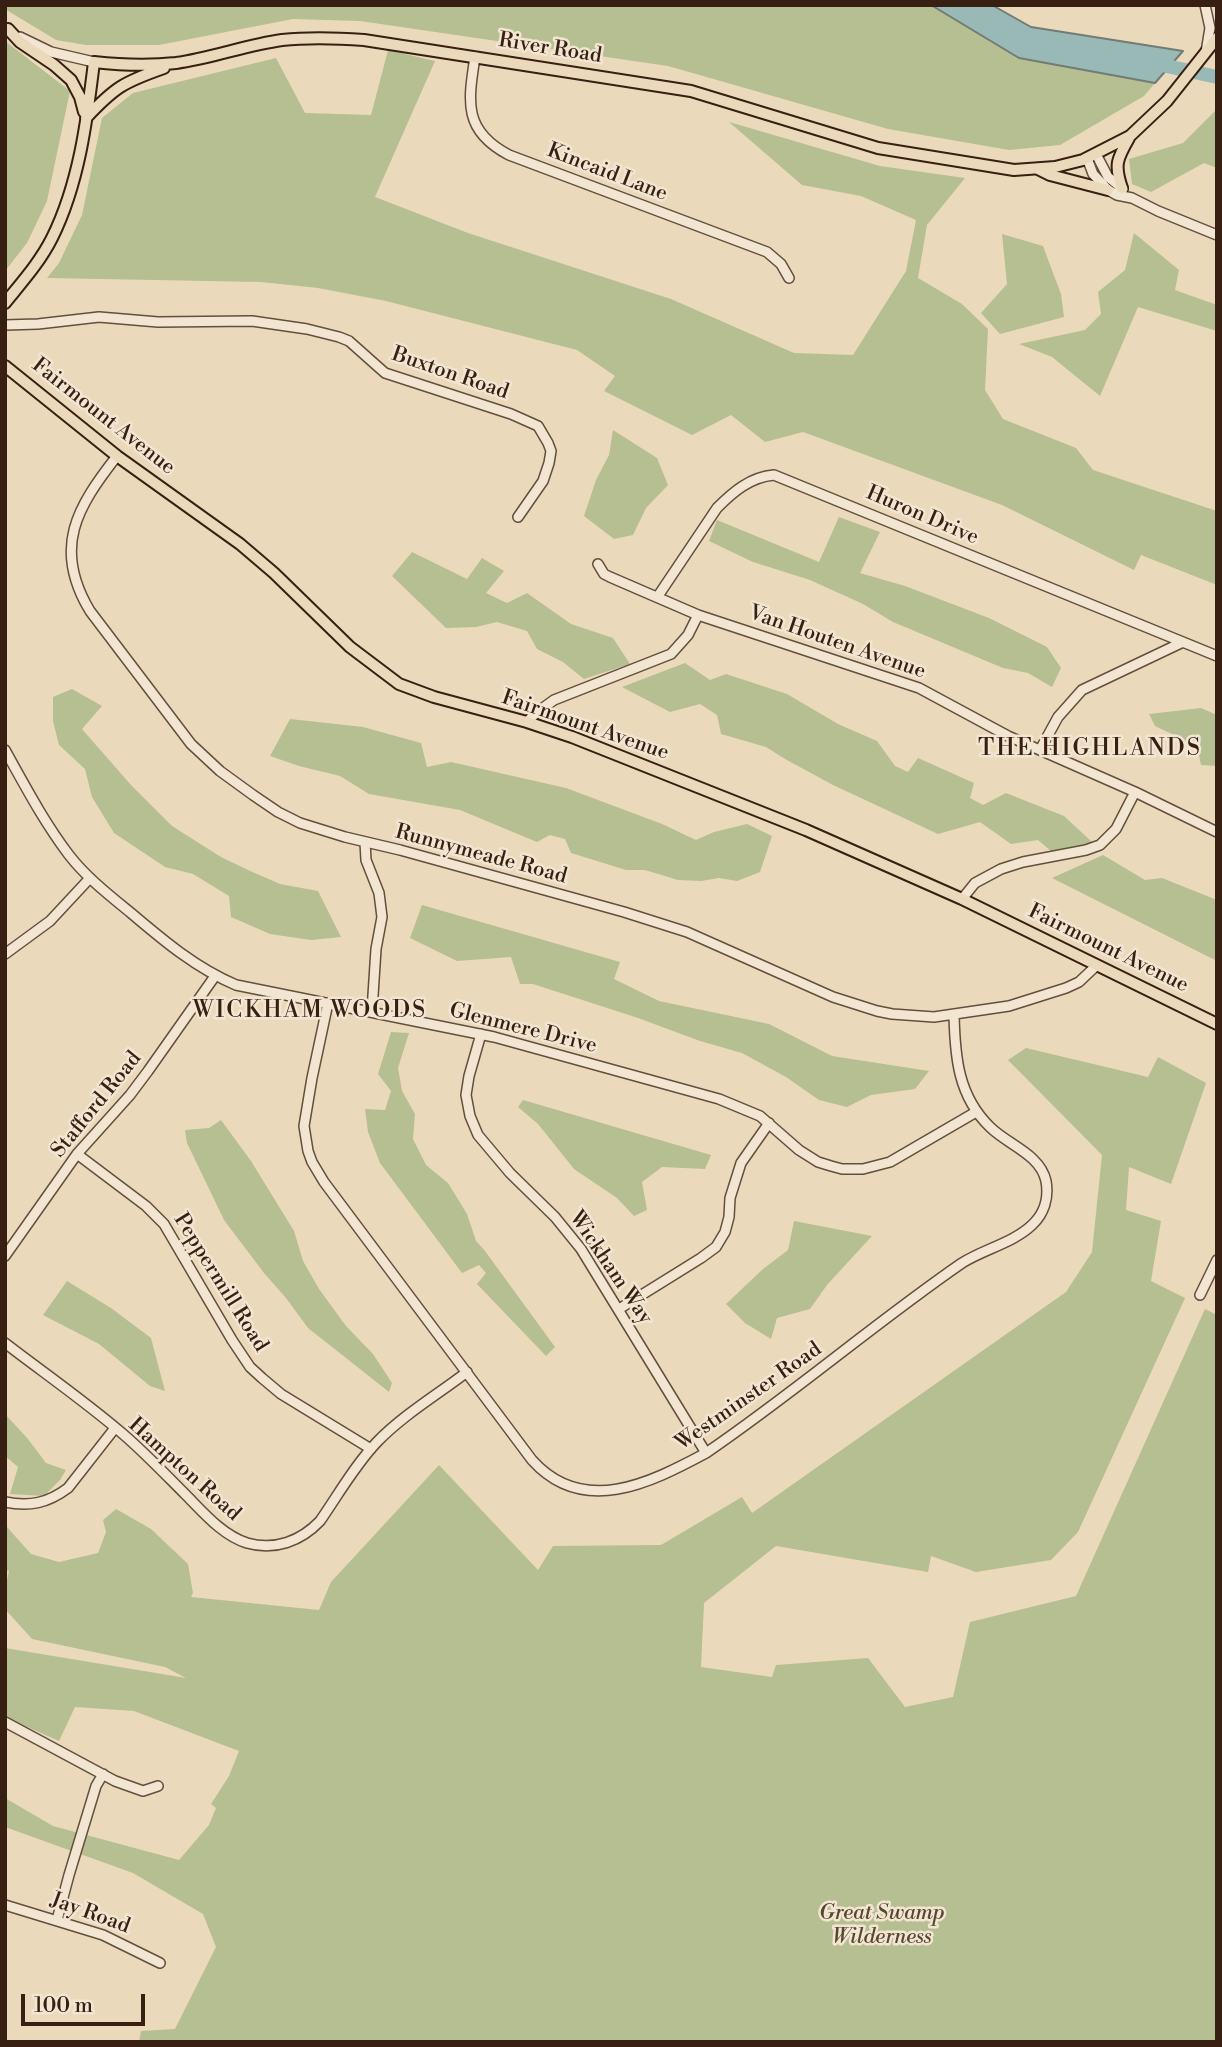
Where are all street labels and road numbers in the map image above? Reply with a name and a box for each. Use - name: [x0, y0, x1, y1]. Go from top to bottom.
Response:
- street label: River Road: [497, 28, 603, 70]
- street label: Kincaid Lane: [543, 139, 671, 207]
- street label: Buxton Road: [388, 342, 512, 406]
- street label: Fairmount Avenue: [26, 353, 180, 481]
- street label: Huron Drive: [862, 481, 982, 551]
- street label: Van Houten Avenue: [745, 601, 929, 685]
- street label: Fairmount Avenue: [498, 686, 672, 766]
- street label: Runnymeade Road: [392, 820, 570, 890]
- street label: Fairmount Avenue: [1024, 899, 1192, 999]
- street label: Glenmere Drive: [447, 998, 599, 1060]
- street label: Stafford Road: [47, 1047, 147, 1163]
- street label: Wickham Way: [563, 1207, 657, 1329]
- street label: Peppermill Road: [167, 1209, 273, 1357]
- street label: Westminster Road: [671, 1337, 827, 1457]
- street label: Hampton Road: [123, 1413, 245, 1527]
- street label: Jay Road: [47, 1888, 133, 1940]

